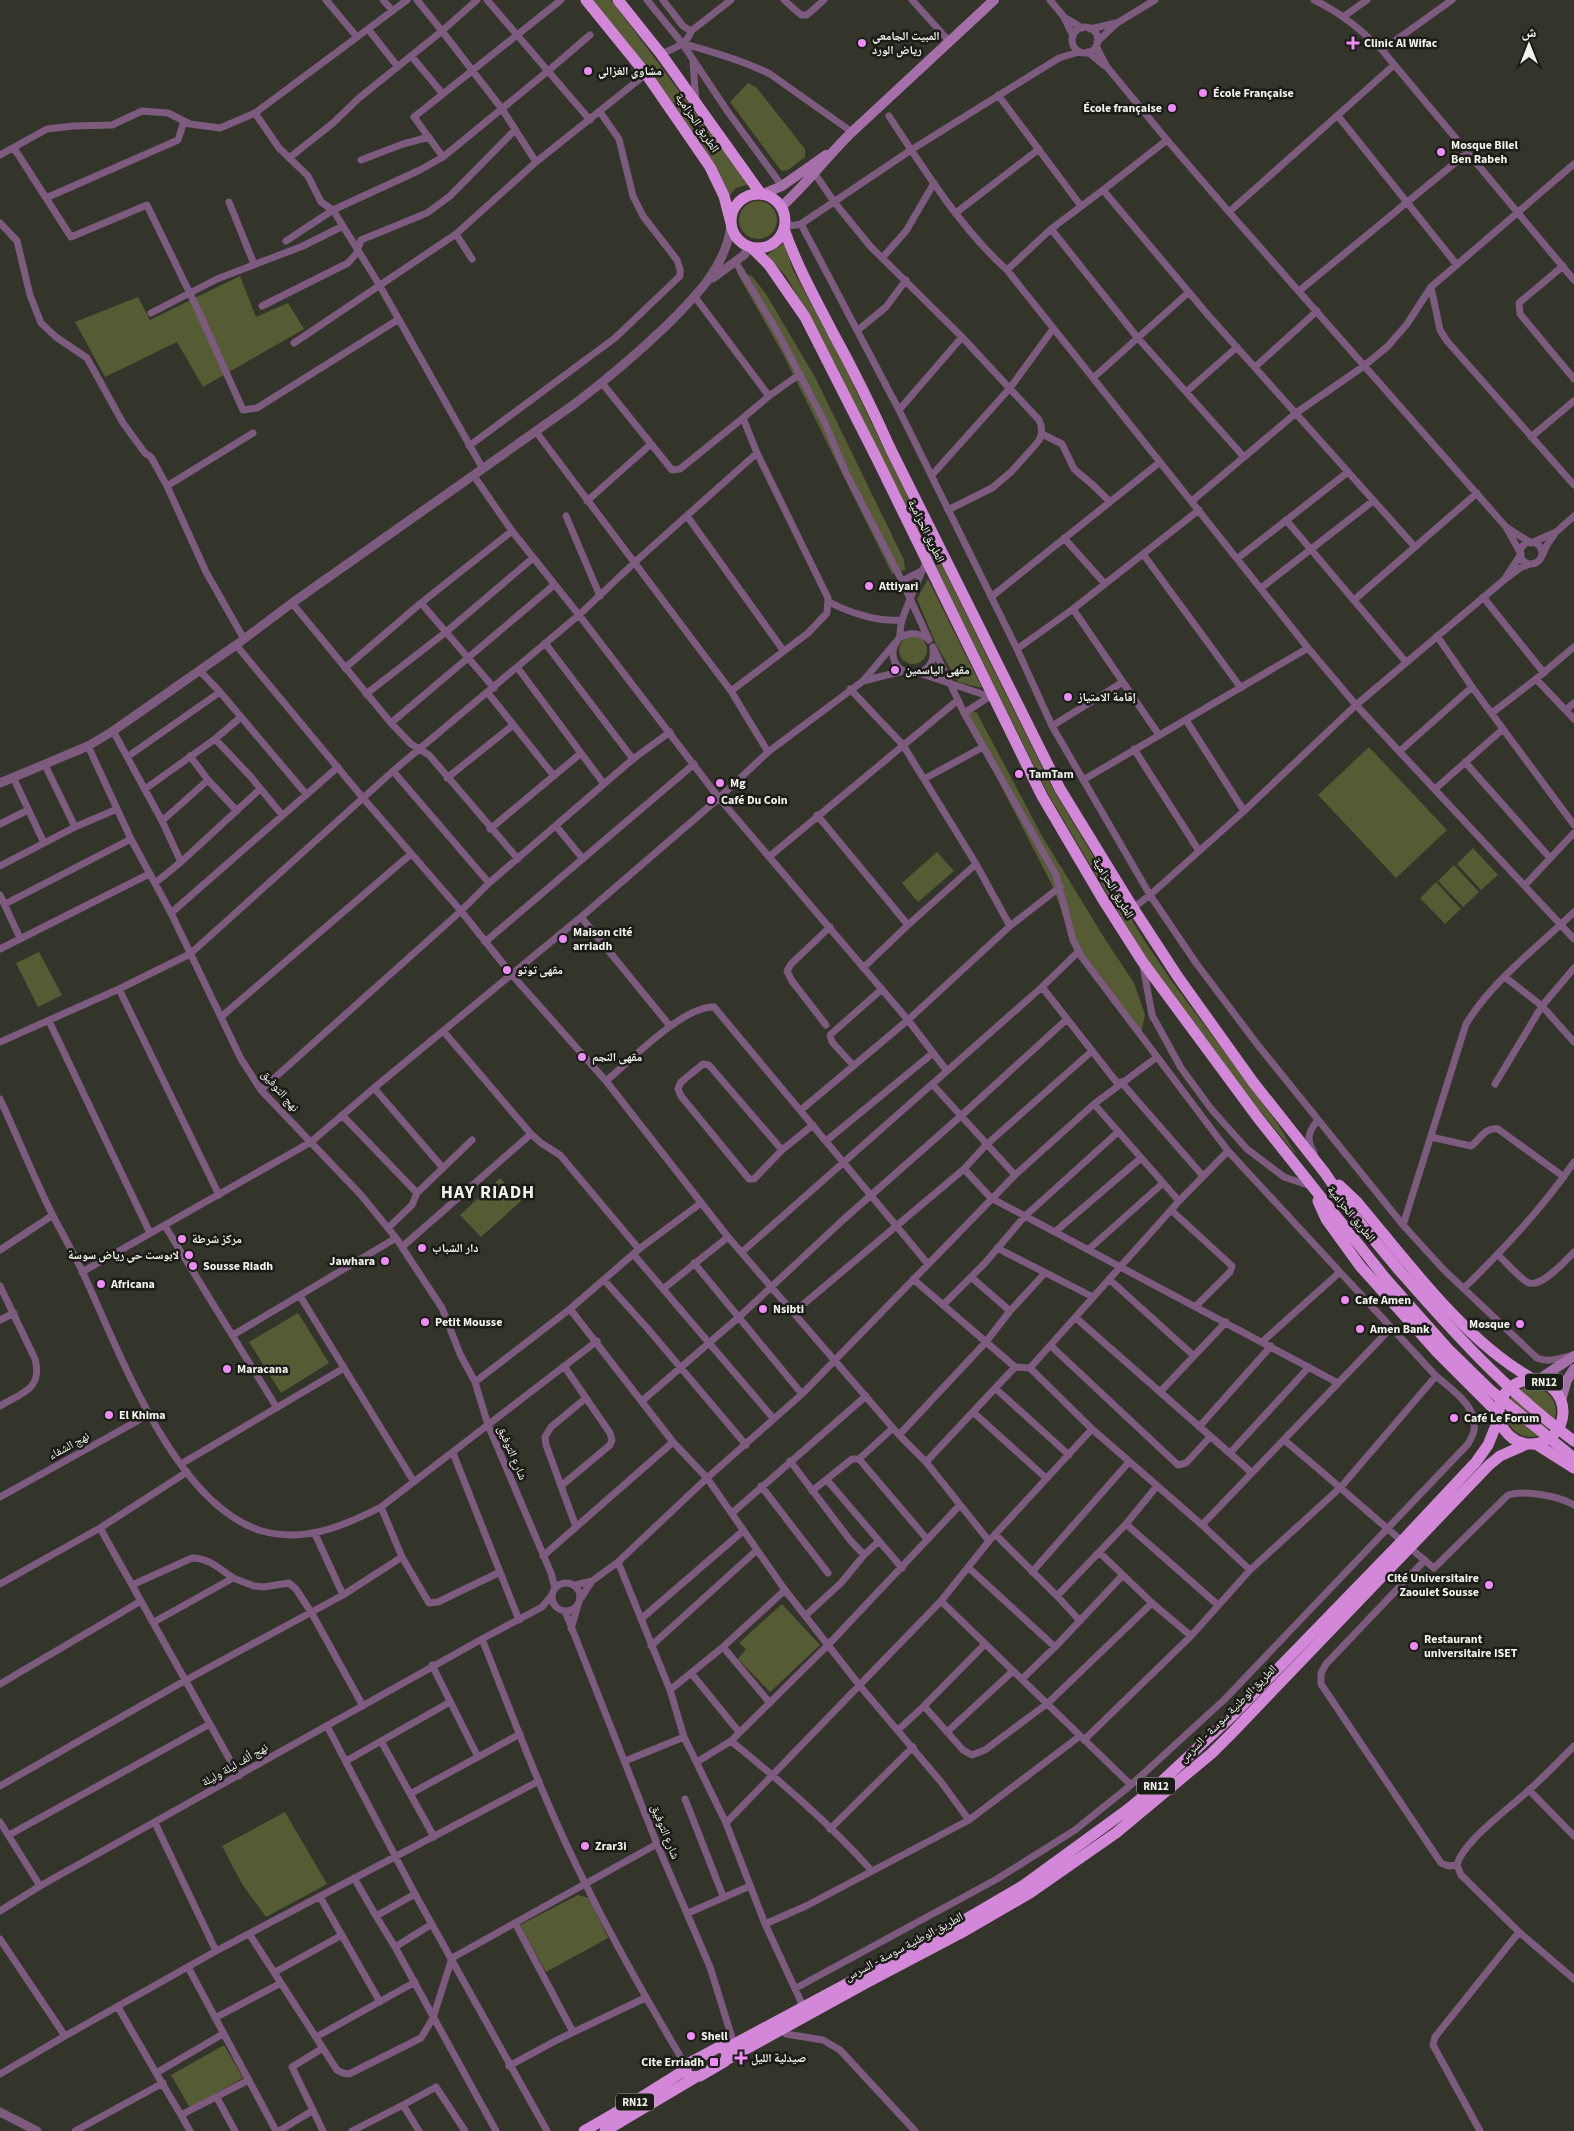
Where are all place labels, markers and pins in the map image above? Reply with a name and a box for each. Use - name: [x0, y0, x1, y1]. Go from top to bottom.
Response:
- place label: المبيت الجامعي رياض الورد: [872, 28, 940, 59]
- place label: Clinic Al Wifac: [1364, 35, 1438, 52]
- marker: Clinic Al Wifac: [1346, 36, 1360, 50]
- marker: المبيت الجامعي رياض الورد: [856, 37, 868, 49]
- place label: مشاوي الغزالي: [598, 63, 662, 80]
- marker: مشاوي الغزالي: [582, 65, 594, 77]
- place label: École Française: [1213, 85, 1294, 102]
- marker: École Française: [1197, 87, 1209, 99]
- place label: École française: [1083, 100, 1162, 117]
- marker: École française: [1166, 102, 1178, 114]
- place label: Mosque Bilel Ben Rabeh: [1451, 137, 1519, 168]
- marker: Mosque Bilel Ben Rabeh: [1435, 146, 1447, 158]
- place label: Attiyari: [878, 578, 918, 595]
- marker: Attiyari: [863, 580, 875, 592]
- place label: مقهى الياسمين: [905, 662, 970, 679]
- marker: مقهى الياسمين: [889, 664, 901, 676]
- place label: إقامة الامتياز: [1077, 689, 1136, 706]
- marker: إقامة الامتياز: [1062, 691, 1074, 703]
- place label: TamTam: [1029, 766, 1074, 783]
- marker: TamTam: [1013, 768, 1025, 780]
- place label: Mg: [730, 775, 746, 792]
- marker: Mg: [714, 777, 726, 789]
- place label: Café Du Coin: [721, 792, 788, 809]
- marker: Café Du Coin: [705, 794, 717, 806]
- place label: Maison cité arriadh: [573, 924, 633, 955]
- marker: Maison cité arriadh: [557, 933, 569, 945]
- place label: مقهى توتو: [517, 962, 563, 979]
- marker: مقهى توتو: [501, 964, 513, 976]
- place label: مقهى النجم: [592, 1049, 642, 1066]
- marker: مقهى النجم: [576, 1051, 588, 1063]
- place label: مركز شرطة: [192, 1231, 242, 1248]
- marker: مركز شرطة: [176, 1233, 188, 1245]
- place label: دار الشباب: [432, 1240, 479, 1257]
- marker: دار الشباب: [416, 1242, 428, 1254]
- place label: لابوست حي رياض سوسة: [68, 1247, 179, 1264]
- marker: لابوست حي رياض سوسة: [183, 1249, 195, 1261]
- place label: Jawhara: [329, 1253, 375, 1270]
- marker: Jawhara: [379, 1255, 391, 1267]
- place label: Sousse Riadh: [203, 1258, 273, 1275]
- marker: Sousse Riadh: [187, 1260, 199, 1272]
- place label: Africana: [110, 1276, 155, 1293]
- marker: Africana: [95, 1278, 107, 1290]
- place label: Cafe Amen: [1355, 1292, 1411, 1309]
- marker: Cafe Amen: [1339, 1294, 1351, 1306]
- place label: Nsibti: [773, 1301, 804, 1318]
- marker: Nsibti: [757, 1303, 769, 1315]
- place label: Petit Mousse: [435, 1314, 502, 1331]
- marker: Petit Mousse: [419, 1316, 431, 1328]
- place label: Mosque: [1469, 1316, 1510, 1333]
- marker: Mosque: [1514, 1318, 1526, 1330]
- place label: Amen Bank: [1369, 1321, 1430, 1338]
- marker: Amen Bank: [1354, 1323, 1366, 1335]
- place label: Maracana: [237, 1361, 288, 1378]
- marker: Maracana: [221, 1363, 233, 1375]
- place label: El Khima: [119, 1407, 166, 1424]
- marker: El Khima: [103, 1409, 115, 1421]
- place label: Café Le Forum: [1464, 1410, 1539, 1427]
- marker: Café Le Forum: [1448, 1412, 1460, 1424]
- place label: Cité Universitaire Zaouiet Sousse: [1387, 1570, 1479, 1601]
- marker: Cité Universitaire Zaouiet Sousse: [1483, 1579, 1495, 1591]
- place label: Restaurant universitaire ISET: [1424, 1631, 1518, 1662]
- marker: Restaurant universitaire ISET: [1408, 1640, 1420, 1652]
- place label: Zrar3i: [595, 1838, 627, 1855]
- marker: Zrar3i: [579, 1840, 591, 1852]
- place label: Shell: [701, 2028, 728, 2045]
- marker: Shell: [685, 2030, 697, 2042]
- place label: صيدلية الليل: [751, 2050, 806, 2067]
- marker: صيدلية الليل: [735, 2052, 747, 2064]
- place label: Cite Erriadh: [641, 2054, 704, 2071]
- marker: Cite Erriadh: [708, 2056, 720, 2068]

